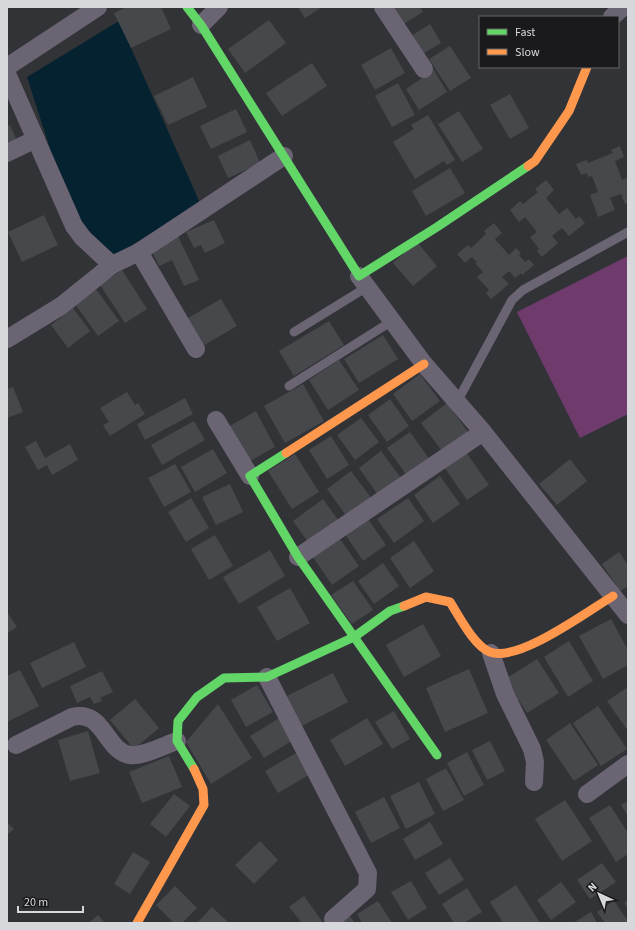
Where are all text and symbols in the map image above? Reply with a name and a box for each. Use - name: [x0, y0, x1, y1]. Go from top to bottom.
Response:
- legend: [479, 16, 619, 68]
- text: Fast: [515, 24, 535, 41]
- text: Slow: [515, 44, 540, 61]
- north arrow: [579, 874, 619, 914]
- text: N: [585, 879, 600, 895]
- scale bar: [18, 888, 83, 914]
- text: 20 m: [24, 894, 48, 911]

